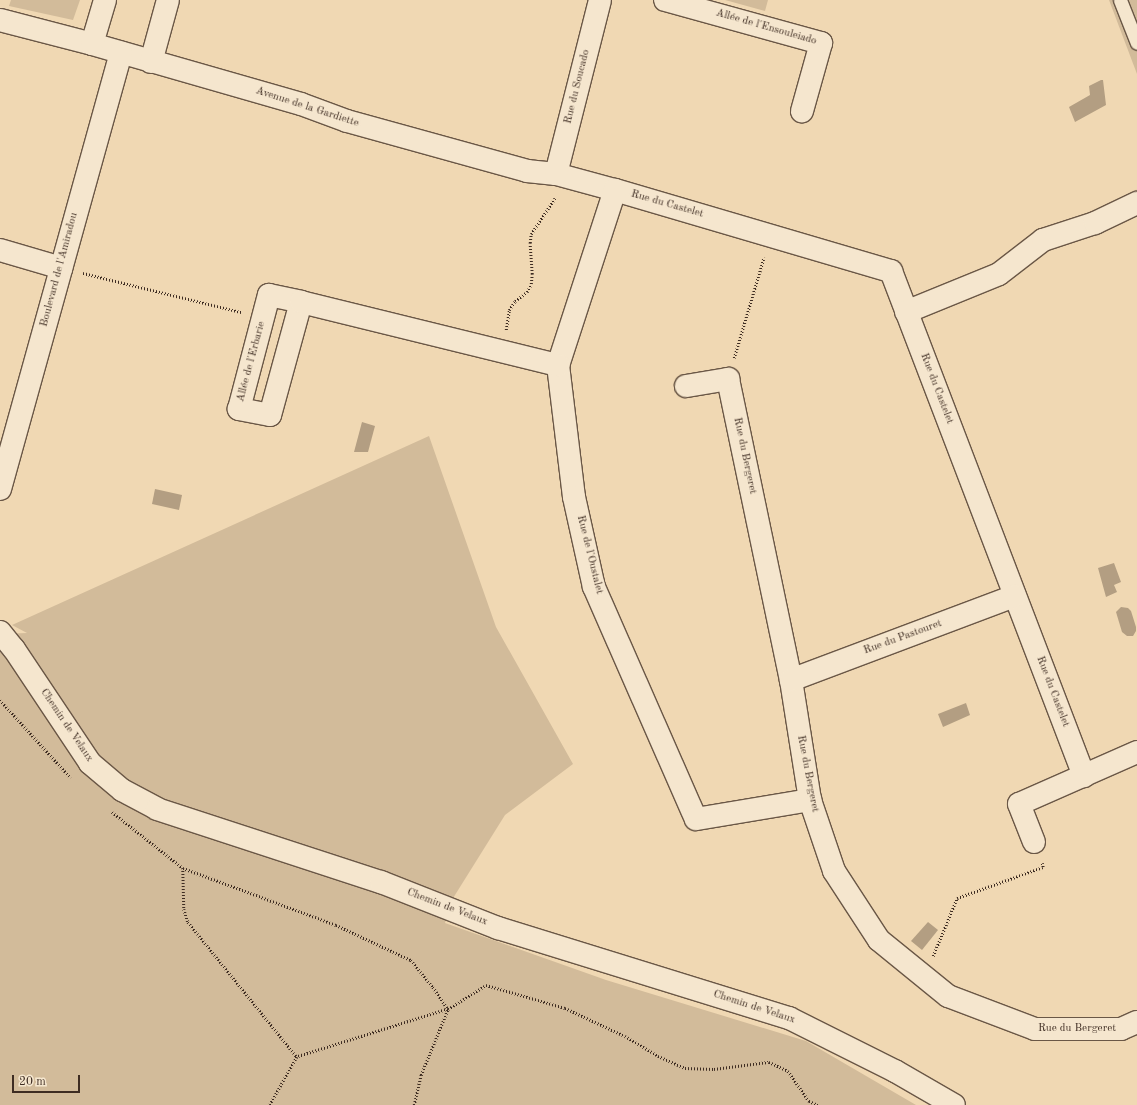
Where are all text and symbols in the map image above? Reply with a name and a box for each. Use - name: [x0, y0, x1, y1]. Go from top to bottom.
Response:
- street label: Allée de l'Ensouleiado: [714, 7, 818, 49]
- street label: Rue du Soucado: [562, 48, 594, 126]
- street label: Avenue de la Gardiette: [254, 85, 360, 131]
- street label: Rue du Castelet: [629, 188, 705, 222]
- street label: Boulevard de l'Amiradou: [38, 211, 82, 329]
- street label: Allée de l'Erbarie: [235, 320, 269, 404]
- street label: Rue du Castelet: [916, 352, 956, 426]
- street label: Rue du Bergeret: [729, 416, 759, 496]
- street label: Rue de l'Oustalet: [573, 514, 605, 596]
- street label: Rue du Pastouret: [862, 618, 944, 658]
- street label: Rue du Castelet: [1032, 655, 1072, 729]
- street label: Chemin de Velaux: [37, 687, 95, 765]
- street label: Rue du Bergeret: [793, 734, 821, 814]
- street label: Chemin de Velaux: [405, 887, 489, 929]
- street label: Chemin de Velaux: [711, 989, 797, 1027]
- street label: Rue du Bergeret: [1038, 1022, 1116, 1036]
- scale bar: [14, 1067, 82, 1093]
- text: 20 m: [19, 1076, 46, 1088]

